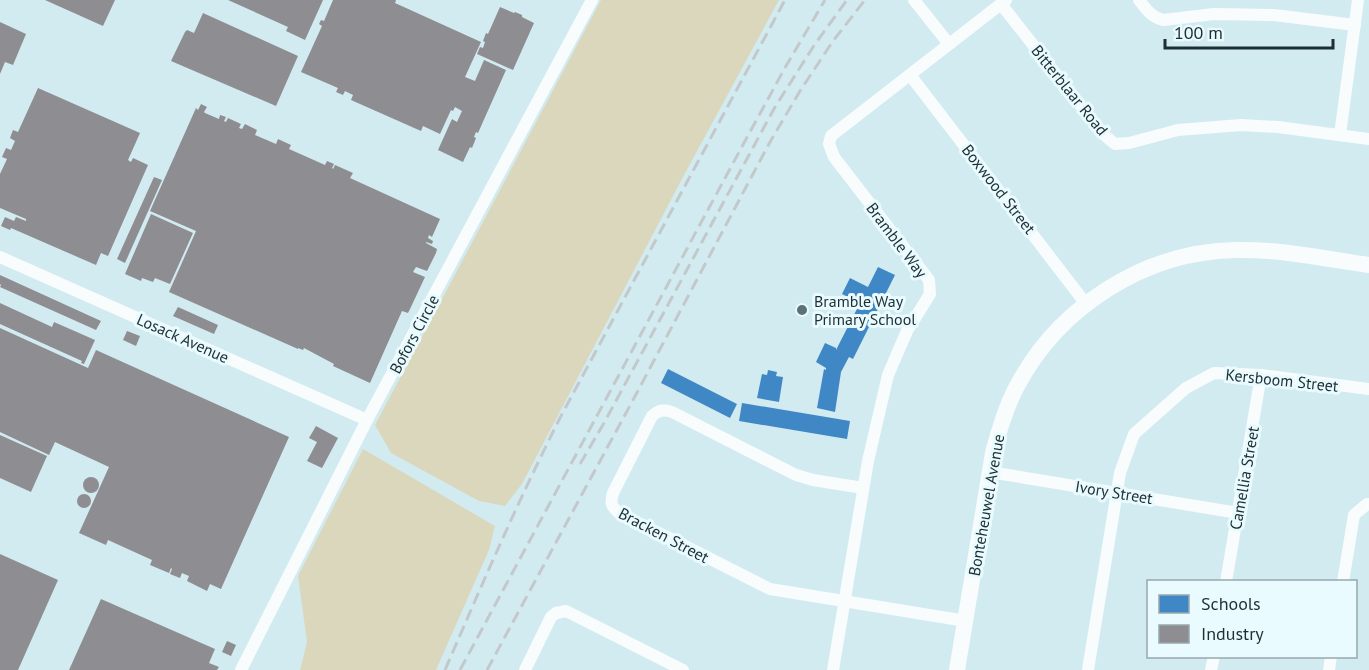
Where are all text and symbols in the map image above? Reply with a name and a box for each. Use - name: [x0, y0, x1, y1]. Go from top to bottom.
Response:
- scale bar: [1165, 12, 1333, 50]
- text: 100 m: [1174, 21, 1223, 44]
- street label: Bitterblaar Road: [1027, 41, 1113, 139]
- street label: Boxwood Street: [958, 140, 1041, 238]
- street label: Bramble Way: [862, 198, 932, 282]
- street label: Bofors Circle: [385, 291, 443, 377]
- place label: Bramble Way Primary School: [814, 291, 916, 329]
- marker: Bramble Way Primary School: [795, 303, 809, 317]
- street label: Losack Avenue: [134, 309, 232, 367]
- street label: Kersboom Street: [1225, 364, 1340, 396]
- street label: Camellia Street: [1225, 424, 1263, 531]
- street label: Bonteheuwel Avenue: [964, 433, 1008, 577]
- street label: Ivory Street: [1074, 476, 1155, 508]
- street label: Bracken Street: [615, 503, 713, 567]
- legend: [1147, 580, 1357, 658]
- text: Schools: [1201, 592, 1261, 615]
- text: Industry: [1201, 622, 1264, 645]

